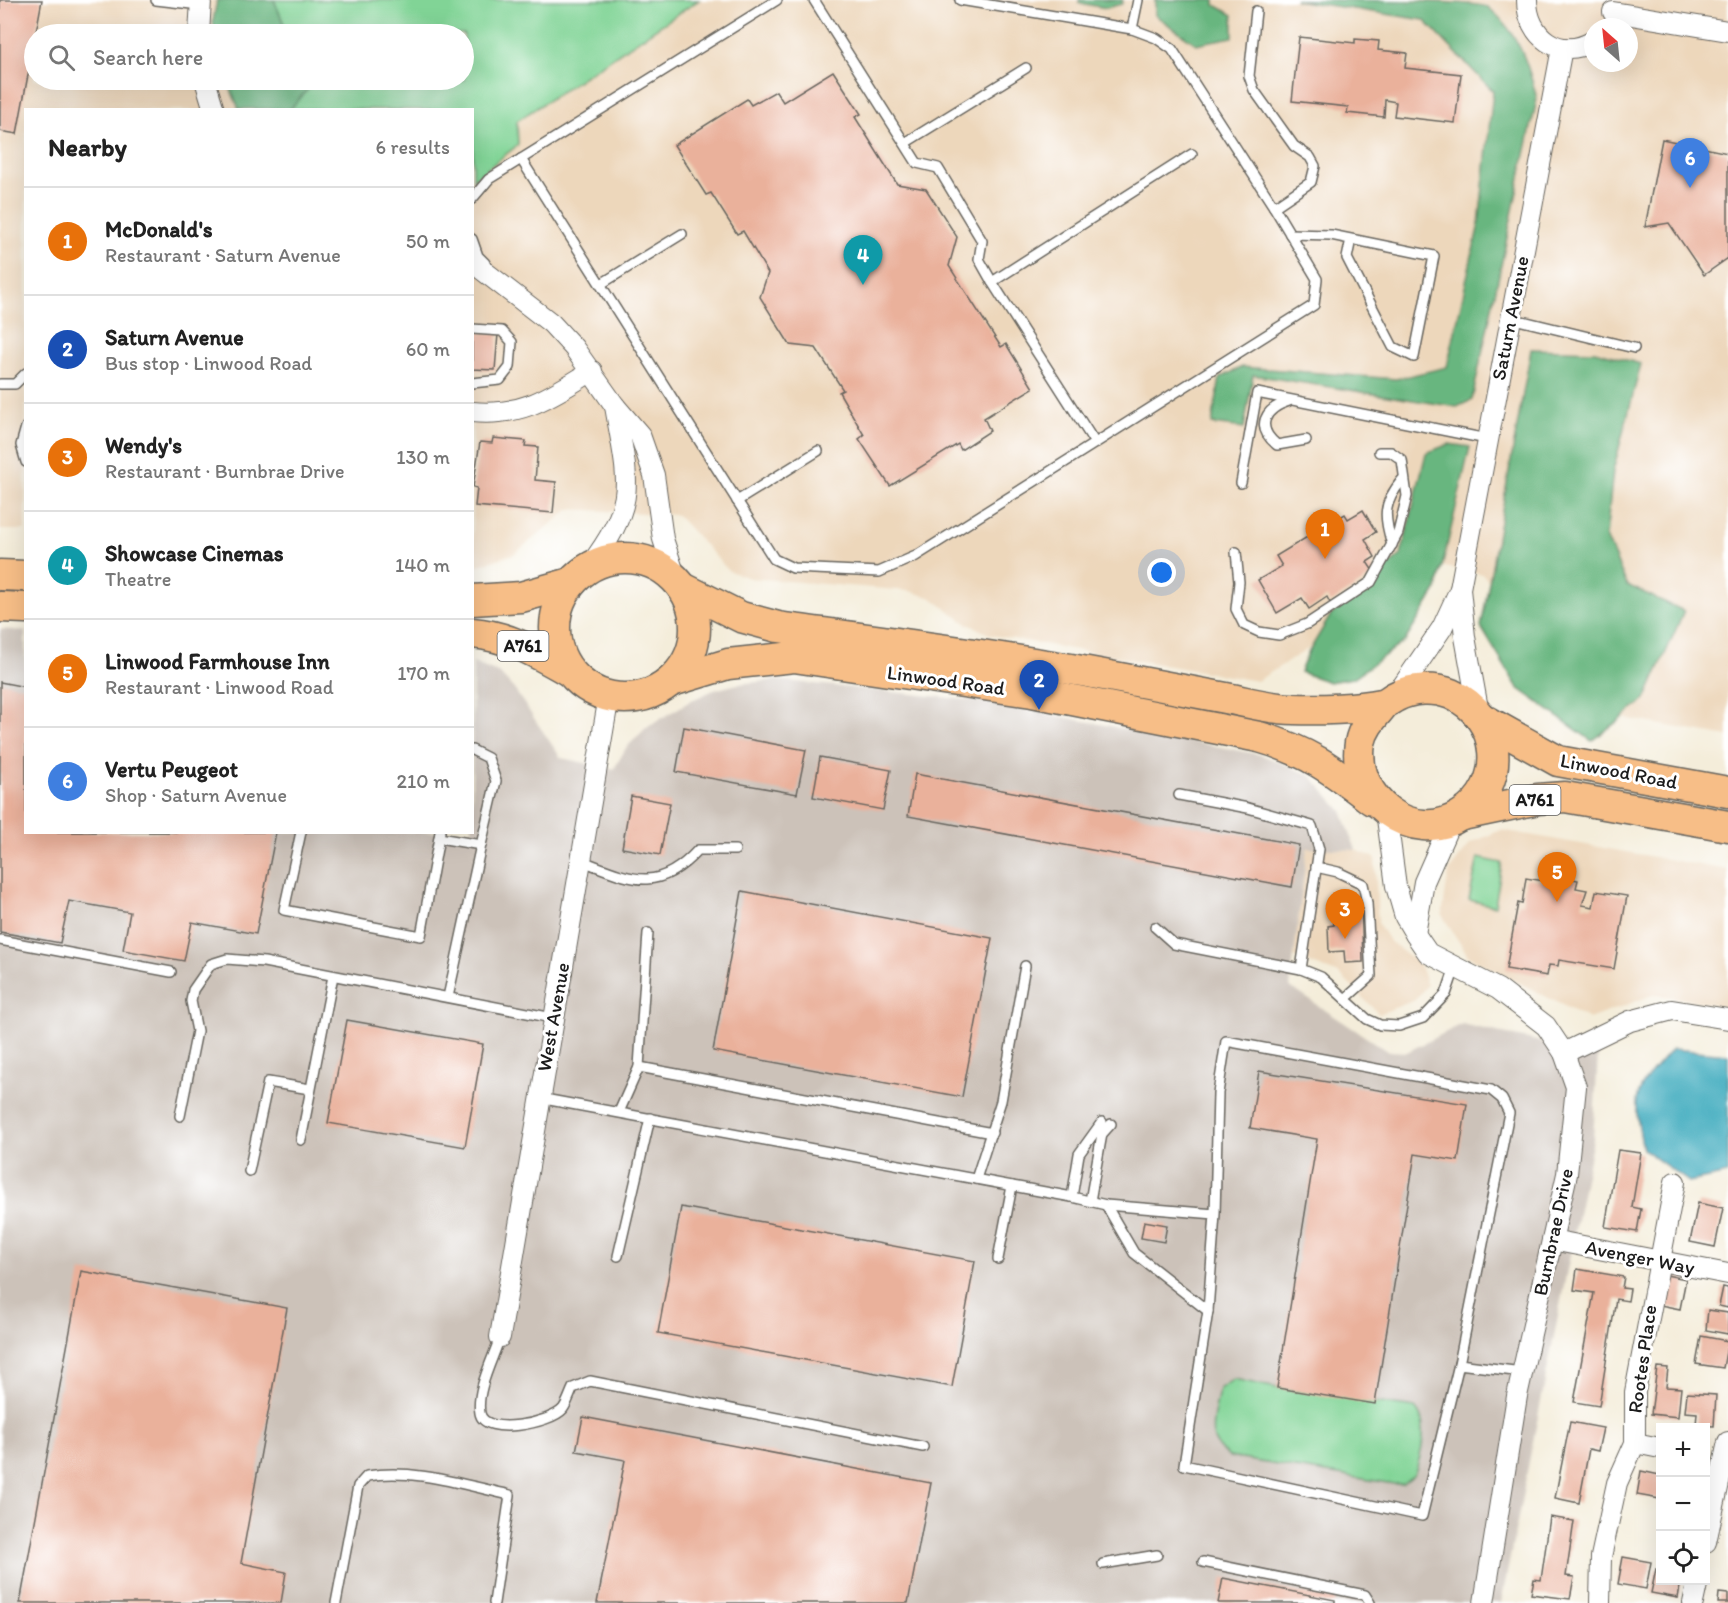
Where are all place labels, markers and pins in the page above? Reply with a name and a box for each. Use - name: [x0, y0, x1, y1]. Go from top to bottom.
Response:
- pin: 6: [1670, 138, 1710, 188]
- pin: 4: [844, 236, 882, 285]
- pin: 1: [1306, 510, 1344, 559]
- pin: 2: [1020, 660, 1058, 710]
- pin: 5: [1538, 852, 1576, 902]
- pin: 3: [1326, 890, 1364, 939]

